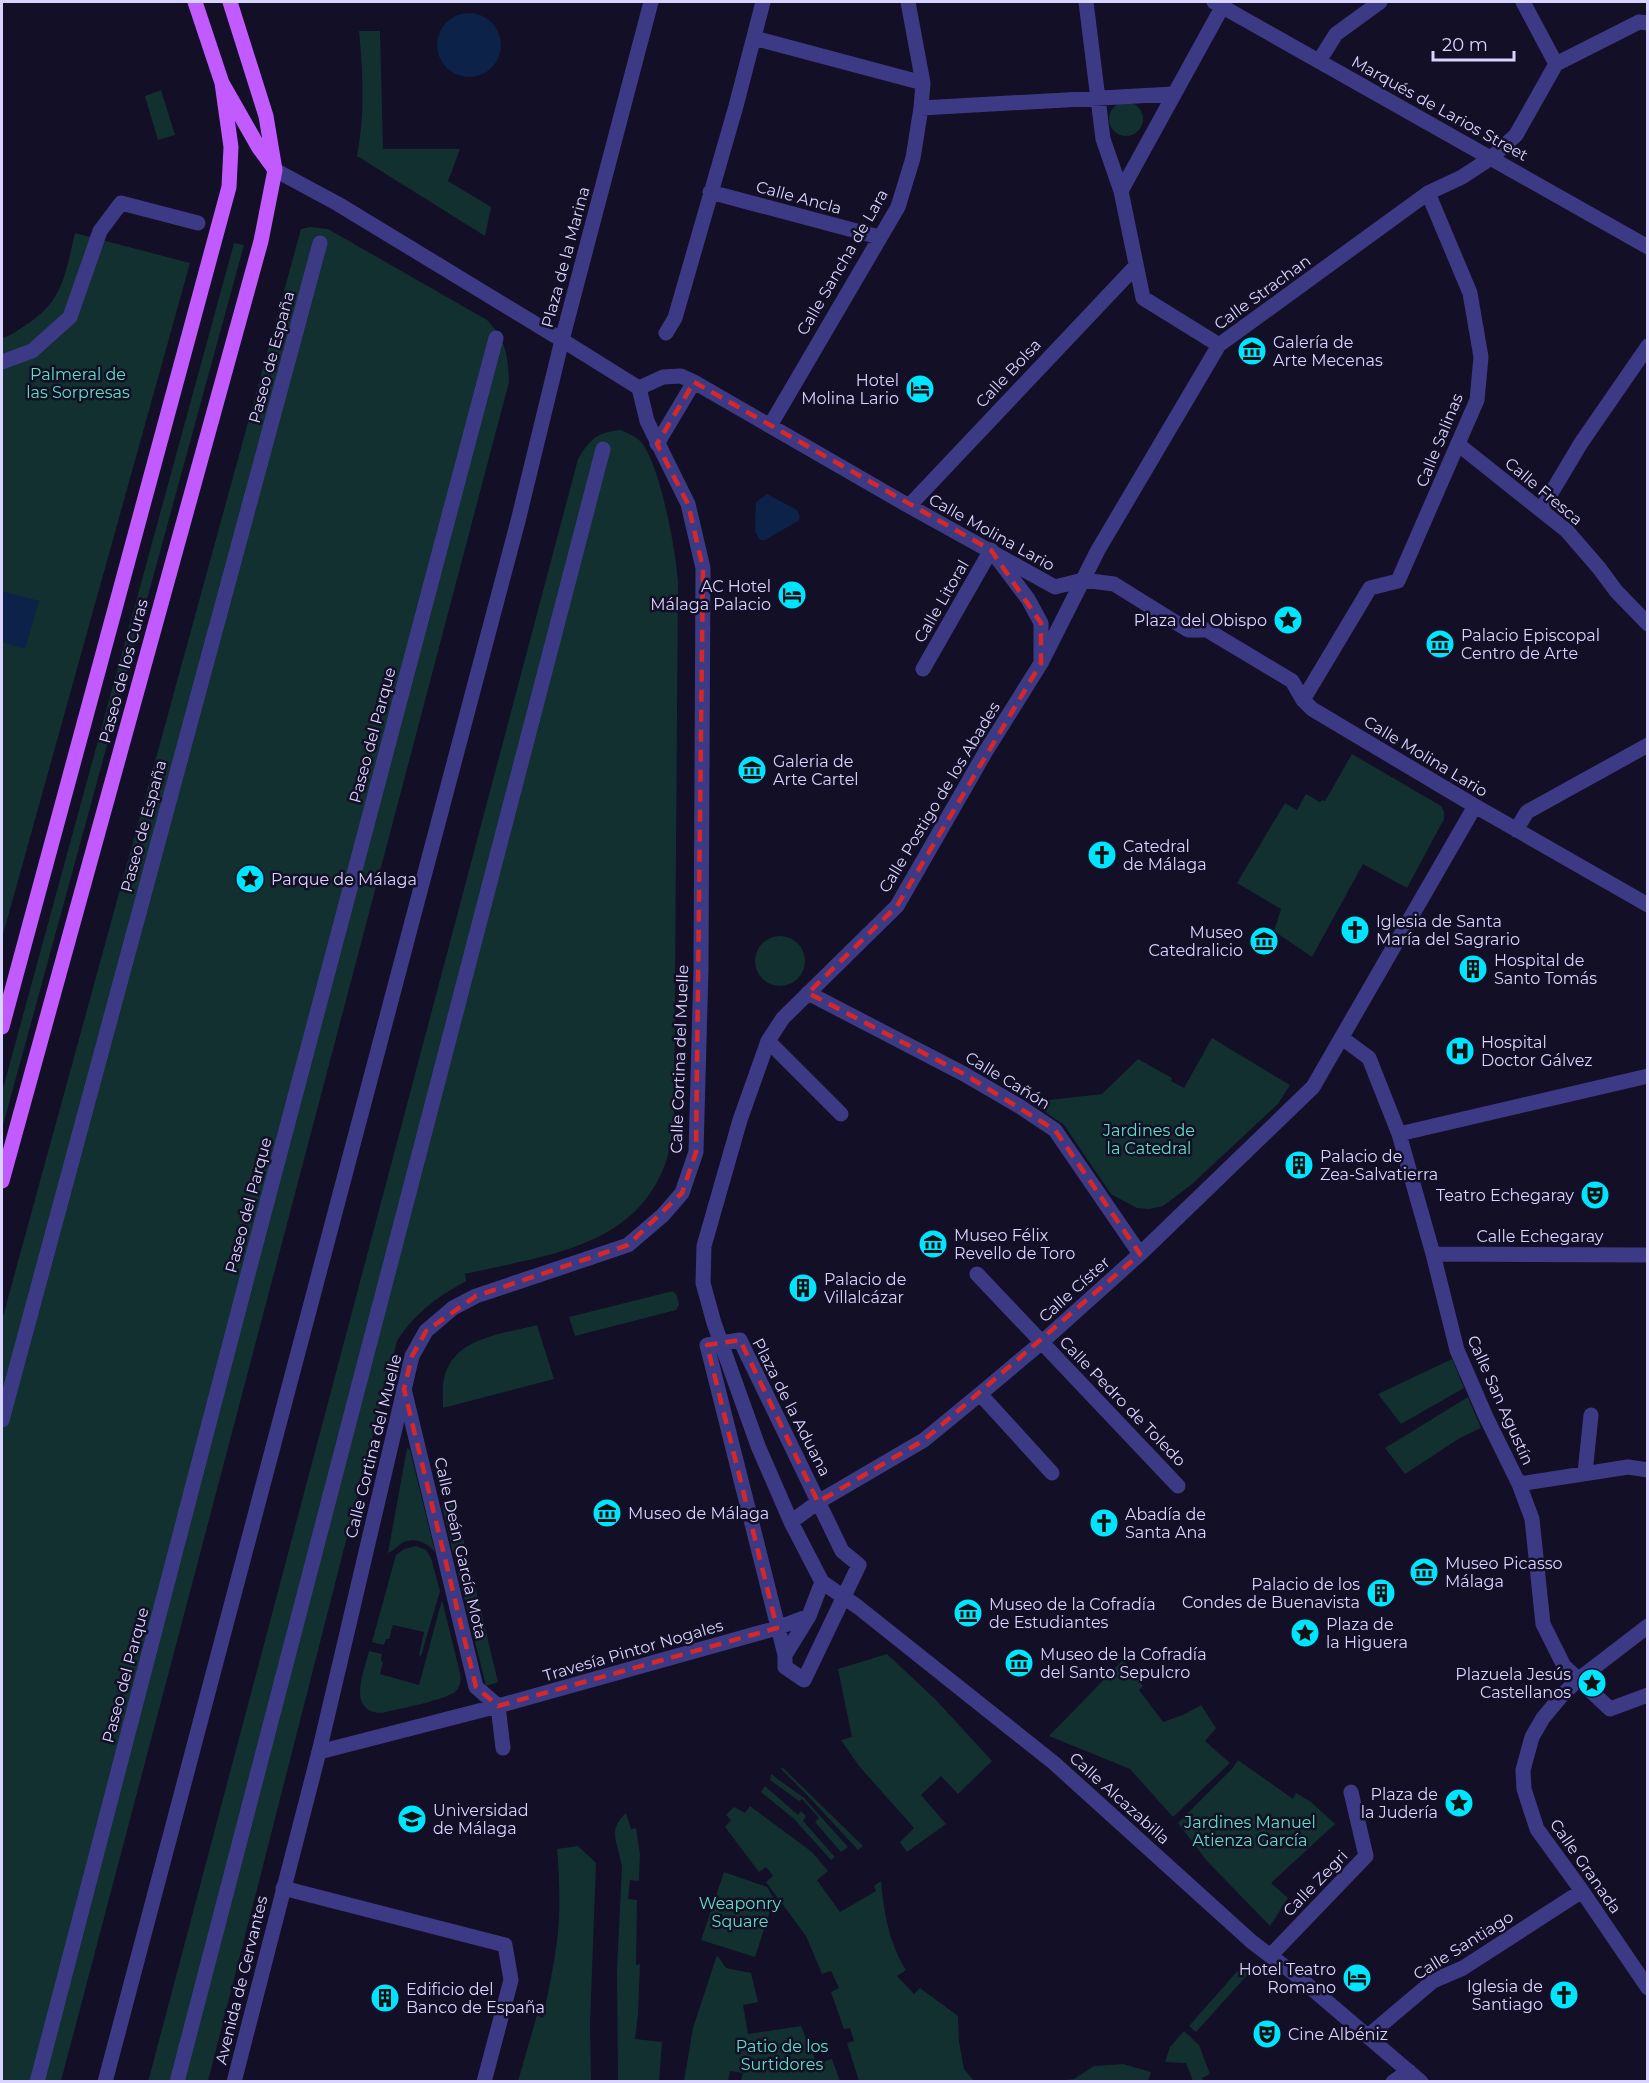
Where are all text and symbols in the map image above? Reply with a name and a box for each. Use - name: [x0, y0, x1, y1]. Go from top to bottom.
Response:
- scale bar: [1433, 24, 1514, 62]
- text: 20 m: [1442, 34, 1488, 56]
- street label: Marqués de Larios Street: [1348, 52, 1532, 165]
- street label: Calle Ancla: [754, 177, 844, 218]
- street label: Plaza de la Marina: [538, 185, 593, 330]
- street label: Calle Sancha de Lara: [793, 186, 892, 339]
- street label: Calle Strachan: [1210, 251, 1314, 334]
- street label: Paseo de España: [245, 289, 298, 425]
- place label: Galería de Arte Mecenas: [1273, 333, 1383, 370]
- street label: Calle Bolsa: [972, 335, 1045, 412]
- museum icon: Galería de Arte Mecenas: [1236, 335, 1268, 367]
- park label: Palmeral de las Sorpresas: [26, 365, 130, 402]
- place label: Hotel Molina Lario: [801, 371, 899, 408]
- hotel icon: Hotel Molina Lario: [904, 373, 936, 405]
- street label: Calle Salinas: [1412, 391, 1467, 490]
- street label: Calle Fresca: [1501, 453, 1586, 529]
- street label: Calle Molina Lario: [925, 490, 1058, 575]
- street label: Calle Litoral: [910, 556, 973, 646]
- place label: AC Hotel Málaga Palacio: [650, 577, 771, 614]
- hotel icon: AC Hotel Málaga Palacio: [776, 579, 808, 611]
- street label: Paseo de los Curas: [95, 597, 152, 745]
- place icon: Plaza del Obispo: [1272, 604, 1304, 636]
- place label: Plaza del Obispo: [1134, 611, 1267, 630]
- place label: Palacio Episcopal Centro de Arte: [1461, 626, 1600, 663]
- museum icon: Palacio Episcopal Centro de Arte: [1424, 628, 1456, 660]
- street label: Paseo del Parque: [345, 665, 400, 805]
- street label: Calle Postigo de los Abades: [875, 698, 1004, 896]
- street label: Calle Molina Lario: [1360, 712, 1491, 801]
- place label: Galeria de Arte Cartel: [773, 752, 859, 789]
- museum icon: Galeria de Arte Cartel: [736, 754, 768, 786]
- street label: Paseo de España: [117, 758, 170, 894]
- place label: Catedral de Málaga: [1123, 837, 1207, 874]
- church icon: Catedral de Málaga: [1086, 839, 1118, 871]
- place icon: Parque de Málaga: [234, 863, 266, 895]
- place label: Parque de Málaga: [271, 870, 417, 889]
- place label: Iglesia de Santa María del Sagrario: [1376, 912, 1520, 949]
- church icon: Iglesia de Santa María del Sagrario: [1339, 914, 1371, 946]
- place label: Museo Catedralicio: [1149, 923, 1243, 960]
- museum icon: Museo Catedralicio: [1248, 925, 1280, 957]
- place label: Hospital de Santo Tomás: [1494, 951, 1597, 988]
- building icon: Hospital de Santo Tomás: [1457, 953, 1489, 985]
- street label: Calle Cortina del Muelle: [667, 964, 692, 1154]
- place label: Hospital Doctor Gálvez: [1481, 1033, 1593, 1070]
- hospital icon: Hospital Doctor Gálvez: [1444, 1035, 1476, 1067]
- street label: Calle Cañón: [962, 1048, 1054, 1113]
- park label: Jardines de la Catedral: [1102, 1121, 1195, 1158]
- street label: Paseo del Parque: [221, 1135, 276, 1275]
- place label: Palacio de Zea-Salvatierra: [1320, 1147, 1438, 1184]
- building icon: Palacio de Zea-Salvatierra: [1283, 1149, 1315, 1181]
- theatre icon: Teatro Echegaray: [1579, 1179, 1611, 1211]
- place label: Teatro Echegaray: [1436, 1186, 1574, 1205]
- place label: Museo Félix Revello de Toro: [954, 1226, 1075, 1263]
- street label: Calle Echegaray: [1476, 1227, 1604, 1246]
- museum icon: Museo Félix Revello de Toro: [917, 1228, 949, 1260]
- street label: Calle Císter: [1035, 1253, 1114, 1326]
- place label: Palacio de Villalcázar: [824, 1270, 906, 1307]
- building icon: Palacio de Villalcázar: [787, 1272, 819, 1304]
- street label: Calle Pedro de Toledo: [1056, 1332, 1190, 1470]
- street label: Calle San Agustín: [1463, 1332, 1538, 1468]
- street label: Plaza de la Aduana: [749, 1335, 835, 1479]
- street label: Calle Cortina del Muelle: [341, 1352, 406, 1540]
- street label: Calle Deán García Mota: [430, 1455, 491, 1641]
- museum icon: Museo de Málaga: [591, 1497, 623, 1529]
- place label: Museo de Málaga: [628, 1504, 769, 1523]
- place label: Abadía de Santa Ana: [1125, 1505, 1207, 1542]
- church icon: Abadía de Santa Ana: [1088, 1507, 1120, 1539]
- place label: Museo Picasso Málaga: [1445, 1554, 1563, 1591]
- museum icon: Museo Picasso Málaga: [1408, 1556, 1440, 1588]
- place label: Palacio de los Condes de Buenavista: [1182, 1575, 1360, 1612]
- building icon: Palacio de los Condes de Buenavista: [1365, 1577, 1397, 1609]
- place label: Museo de la Cofradía de Estudiantes: [989, 1595, 1156, 1632]
- museum icon: Museo de la Cofradía de Estudiantes: [952, 1597, 984, 1629]
- street label: Paseo del Parque: [98, 1605, 153, 1745]
- place label: Plaza de la Higuera: [1326, 1615, 1408, 1652]
- street label: Travesía Pintor Nogales: [541, 1616, 726, 1685]
- place icon: Plaza de la Higuera: [1289, 1617, 1321, 1649]
- place label: Museo de la Cofradía del Santo Sepulcro: [1040, 1645, 1207, 1682]
- museum icon: Museo de la Cofradía del Santo Sepulcro: [1003, 1647, 1035, 1679]
- place label: Plazuela Jesús Castellanos: [1455, 1665, 1571, 1702]
- place icon: Plazuela Jesús Castellanos: [1576, 1667, 1608, 1699]
- street label: Calle Alcazabilla: [1066, 1748, 1174, 1848]
- place label: Plaza de la Judería: [1361, 1785, 1438, 1822]
- place icon: Plaza de la Judería: [1443, 1787, 1475, 1819]
- place label: Universidad de Málaga: [433, 1801, 529, 1838]
- school or university icon: Universidad de Málaga: [396, 1803, 428, 1835]
- park label: Jardines Manuel Atienza García: [1183, 1813, 1316, 1850]
- street label: Calle Granada: [1546, 1815, 1625, 1917]
- street label: Calle Zegri: [1279, 1846, 1352, 1920]
- street label: Avenida de Cervantes: [211, 1894, 272, 2066]
- park label: Weaponry Square: [699, 1894, 782, 1931]
- street label: Calle Santiago: [1410, 1907, 1517, 1984]
- place label: Hotel Teatro Romano: [1239, 1960, 1336, 1997]
- hotel icon: Hotel Teatro Romano: [1341, 1962, 1373, 1994]
- place label: Iglesia de Santiago: [1467, 1977, 1543, 2014]
- church icon: Iglesia de Santiago: [1548, 1979, 1580, 2011]
- place label: Edificio del Banco de España: [406, 1980, 545, 2017]
- building icon: Edificio del Banco de España: [369, 1982, 401, 2014]
- theatre icon: Cine Albéniz: [1251, 2018, 1283, 2050]
- place label: Cine Albéniz: [1288, 2025, 1388, 2044]
- park label: Patio de los Surtidores: [736, 2037, 828, 2074]

